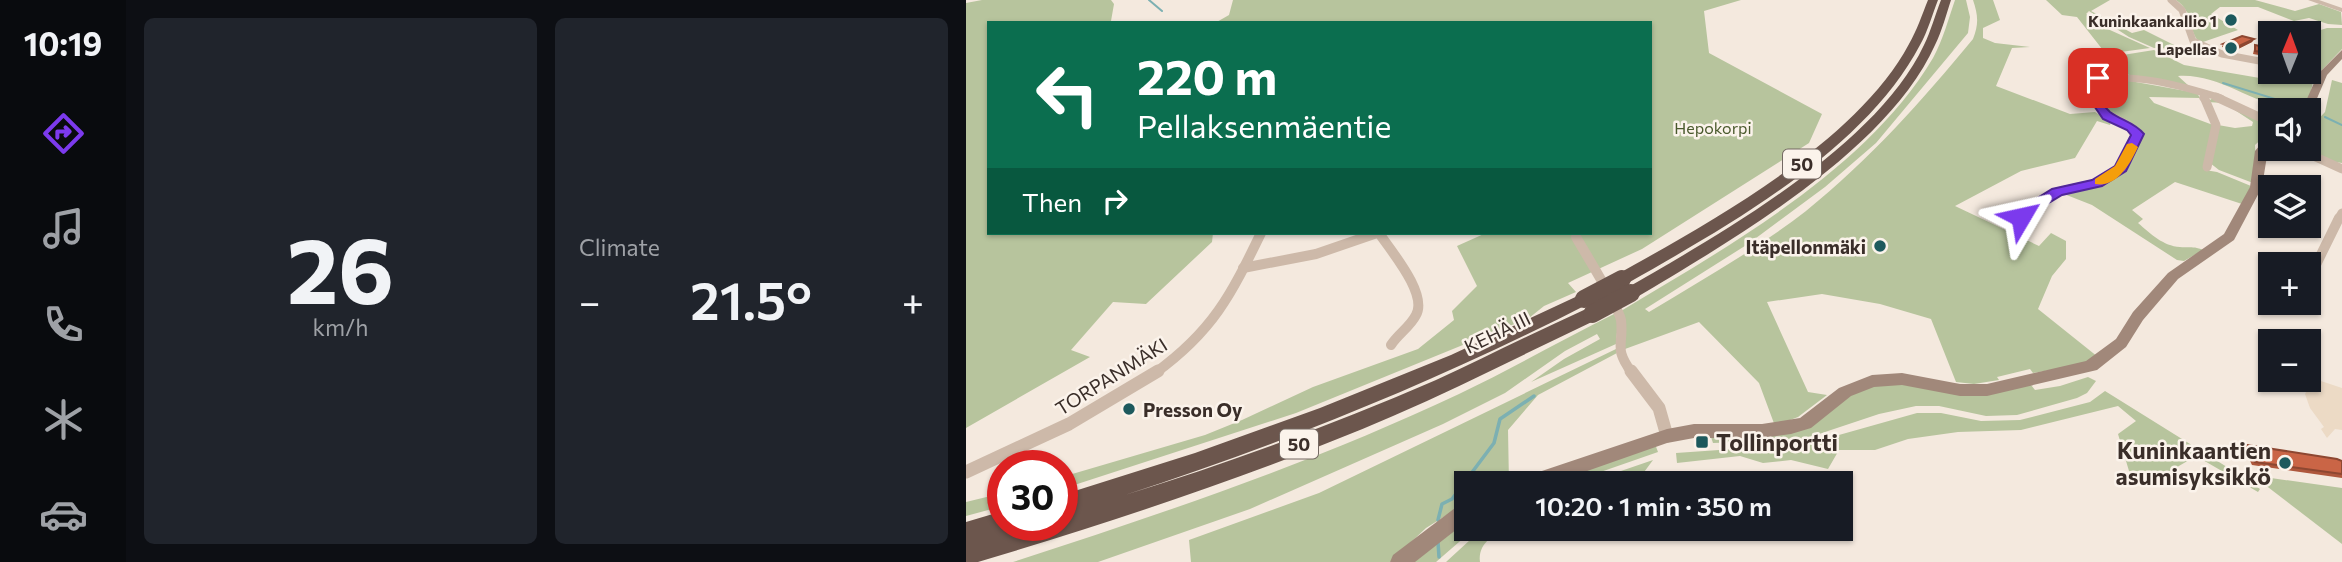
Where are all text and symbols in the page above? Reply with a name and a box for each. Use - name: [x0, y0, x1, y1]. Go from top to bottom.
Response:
- place label: Kuninkaankallio 1: [2088, 11, 2217, 30]
- marker: Kuninkaankallio 1: [2223, 12, 2239, 28]
- north arrow: [2258, 21, 2320, 84]
- map controls: [2258, 21, 2321, 392]
- text: 10:19: [24, 23, 102, 63]
- place label: Lapellas: [2157, 39, 2217, 58]
- marker: Lapellas: [2223, 40, 2239, 56]
- text: 220 m: [1137, 45, 1277, 105]
- pin: [2068, 48, 2128, 108]
- icon: left: [1022, 49, 1113, 140]
- icon: arrive: [2079, 59, 2117, 97]
- button: sound: [2258, 98, 2321, 161]
- text: Pellaksenmäentie: [1137, 105, 1391, 145]
- icon: directions: [39, 109, 88, 158]
- park label: Hepokorpi: [1674, 118, 1752, 137]
- road number: 50: [1783, 149, 1821, 178]
- button: layers: [2258, 175, 2321, 238]
- position arrow: [1984, 180, 2058, 254]
- icon: right: [1096, 182, 1134, 220]
- text: Then: [1022, 186, 1082, 217]
- icon: music: [39, 204, 88, 253]
- text: 26: [287, 211, 394, 323]
- text: Climate: [579, 233, 660, 261]
- place label: Itäpellonmäki: [1745, 235, 1866, 258]
- marker: Itäpellonmäki: [1872, 238, 1888, 254]
- button: +: [2258, 252, 2321, 315]
- text: 21.5°: [690, 267, 812, 331]
- text: −: [579, 277, 601, 324]
- text: +: [902, 277, 924, 324]
- icon: phone: [39, 300, 88, 349]
- street label: KEHÄ III: [1460, 306, 1534, 358]
- text: km/h: [313, 313, 368, 341]
- button: −: [2258, 329, 2321, 392]
- street label: TORPANMÄKI: [1051, 332, 1171, 420]
- icon: climate: [39, 395, 88, 444]
- place label: Presson Oy: [1143, 398, 1243, 421]
- marker: Presson Oy: [1121, 401, 1137, 417]
- place label: Tollinportti: [1716, 428, 1838, 456]
- road number: 50: [1280, 430, 1318, 458]
- marker: Tollinportti: [1694, 434, 1710, 450]
- place label: Kuninkaantien asumisyksikkö: [2116, 436, 2271, 490]
- speed limit sign: 30: [987, 450, 1078, 541]
- marker: Kuninkaantien asumisyksikkö: [2277, 455, 2293, 471]
- icon: car: [39, 490, 88, 539]
- text: 10:20 · 1 min · 350 m: [1535, 490, 1772, 521]

